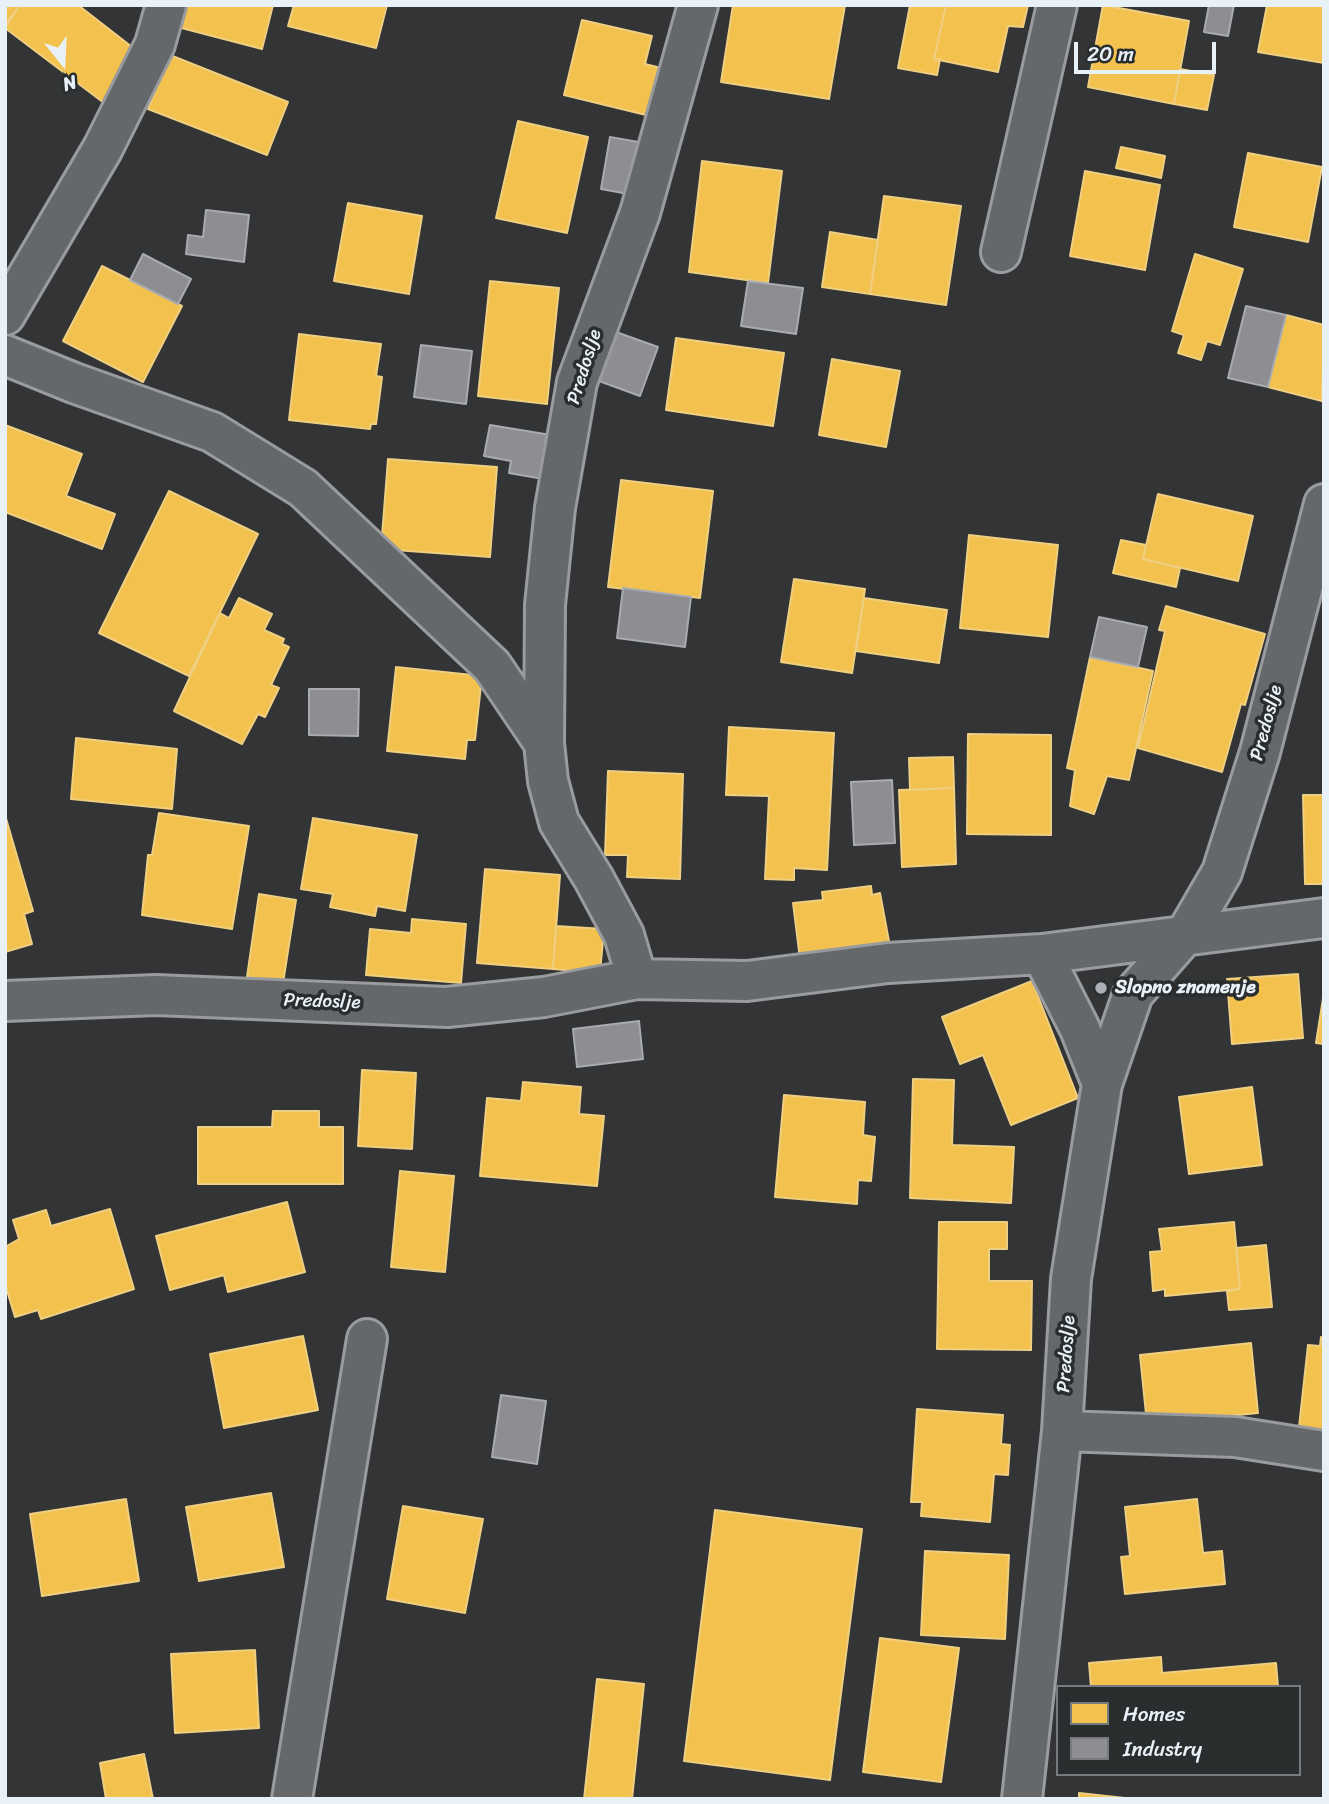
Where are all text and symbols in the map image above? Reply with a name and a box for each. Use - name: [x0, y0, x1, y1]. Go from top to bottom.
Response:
- north arrow: [28, 28, 98, 98]
- scale bar: [1077, 28, 1219, 72]
- text: 20 m: [1087, 35, 1134, 73]
- text: N: [58, 66, 81, 101]
- street label: Predoslje: [563, 327, 607, 407]
- street label: Predoslje: [1246, 683, 1288, 763]
- place label: Slopno znamenje: [1115, 977, 1256, 999]
- marker: Slopno znamenje: [1093, 980, 1109, 996]
- street label: Predoslje: [283, 989, 361, 1015]
- street label: Predoslje: [1053, 1315, 1081, 1393]
- legend: [1056, 1685, 1301, 1776]
- text: Homes: [1123, 1695, 1185, 1733]
- text: Industry: [1123, 1730, 1202, 1768]

